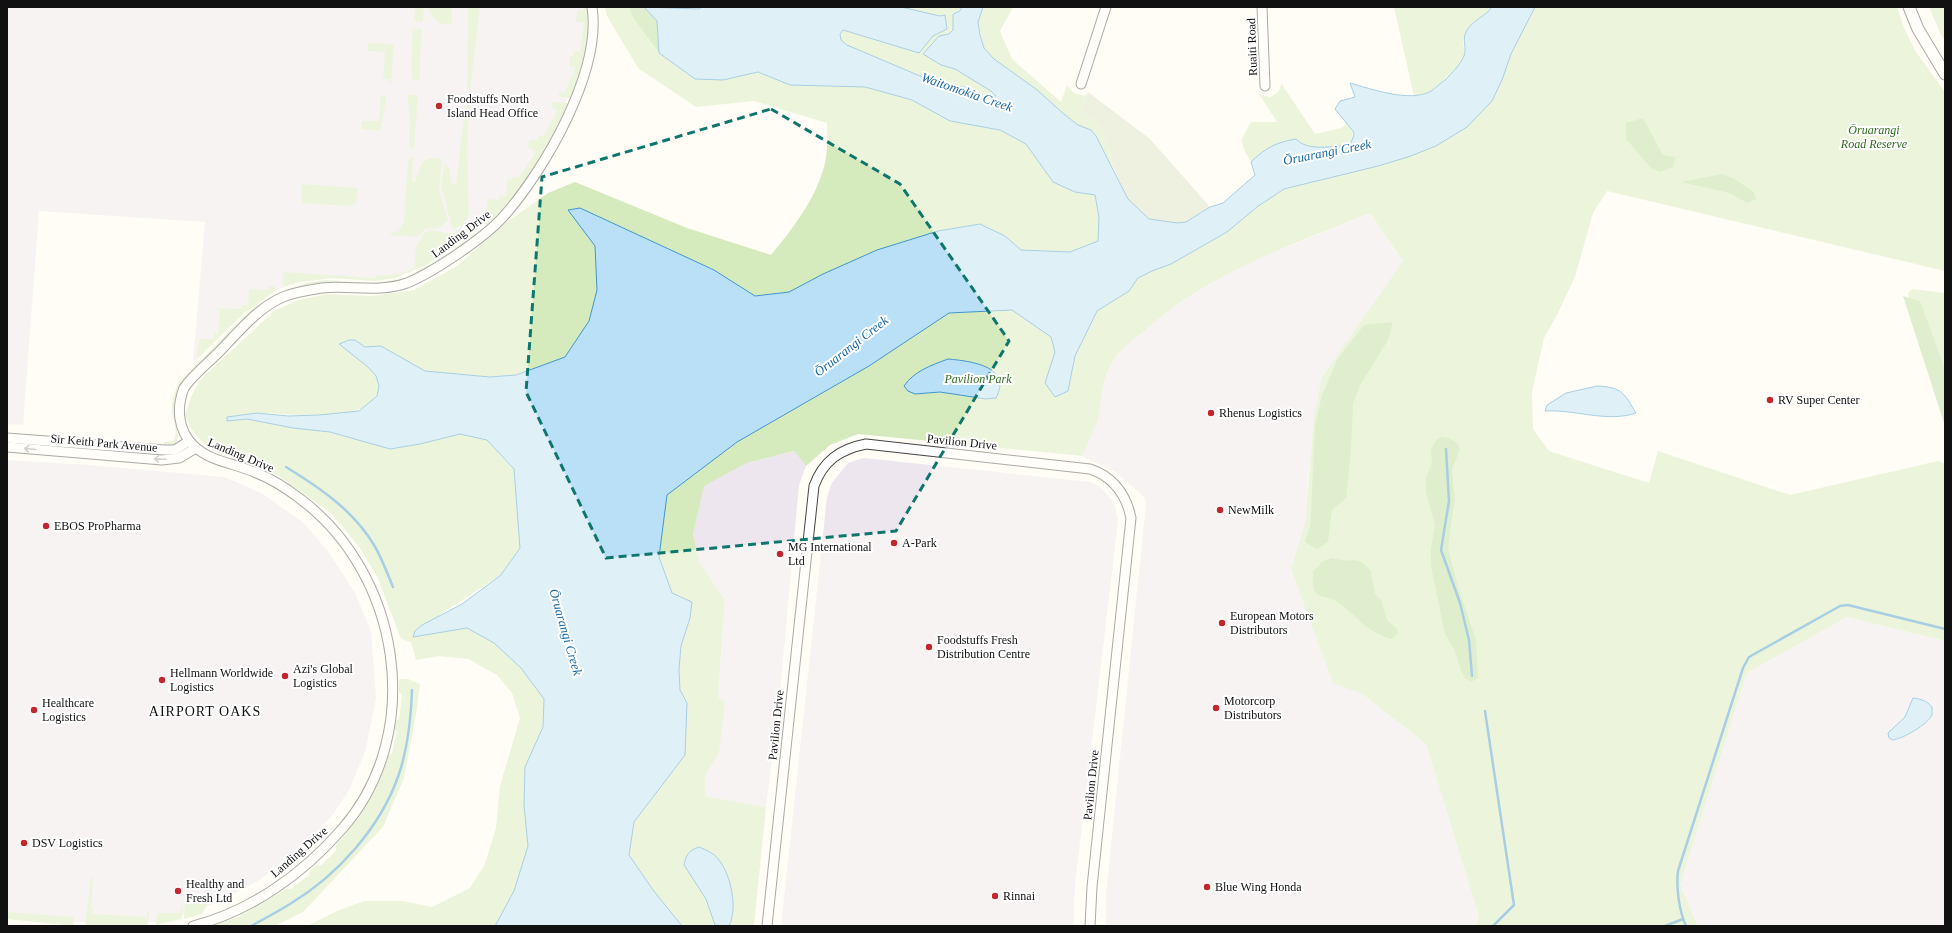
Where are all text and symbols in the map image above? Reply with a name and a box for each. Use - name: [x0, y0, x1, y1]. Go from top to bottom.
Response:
- street label: Ruaiti Road: [1244, 18, 1260, 76]
- water label: Waitomokia Creek: [919, 69, 1015, 115]
- place label: Foodstuffs North Island Head Office: [447, 92, 538, 120]
- marker: Foodstuffs North Island Head Office: [434, 101, 444, 111]
- park label: Ōruarangi Road Reserve: [1840, 123, 1908, 151]
- water label: Ōruarangi Creek: [1282, 136, 1373, 168]
- street label: Landing Drive: [429, 207, 493, 261]
- water label: Ōruarangi Creek: [811, 312, 891, 379]
- park label: Pavilion Park: [944, 372, 1012, 386]
- place label: RV Super Center: [1778, 393, 1859, 407]
- marker: RV Super Center: [1765, 395, 1775, 405]
- place label: Rhenus Logistics: [1219, 406, 1302, 420]
- marker: Rhenus Logistics: [1206, 408, 1216, 418]
- street label: Sir Keith Park Avenue: [50, 431, 158, 455]
- street label: Pavilion Drive: [926, 431, 998, 453]
- street label: Landing Drive: [206, 435, 276, 475]
- one-way arrow: [24, 445, 37, 452]
- one-way arrow: [154, 455, 167, 463]
- place label: NewMilk: [1228, 503, 1274, 517]
- marker: NewMilk: [1215, 505, 1225, 515]
- place label: EBOS ProPharma: [54, 519, 142, 533]
- marker: EBOS ProPharma: [41, 521, 51, 531]
- place label: A-Park: [902, 536, 937, 550]
- marker: A-Park: [889, 538, 899, 548]
- place label: MG International Ltd: [788, 540, 872, 568]
- marker: MG International Ltd: [775, 549, 785, 559]
- water label: Ōruarangi Creek: [546, 587, 586, 677]
- place label: European Motors Distributors: [1230, 609, 1314, 637]
- marker: European Motors Distributors: [1217, 618, 1227, 628]
- place label: Foodstuffs Fresh Distribution Centre: [937, 633, 1030, 661]
- marker: Foodstuffs Fresh Distribution Centre: [924, 642, 934, 652]
- place label: Azi's Global Logistics: [293, 662, 353, 690]
- place label: Hellmann Worldwide Logistics: [170, 666, 273, 694]
- marker: Azi's Global Logistics: [280, 671, 290, 681]
- marker: Hellmann Worldwide Logistics: [157, 675, 167, 685]
- street label: Pavilion Drive: [765, 689, 787, 761]
- place label: Motorcorp Distributors: [1224, 694, 1282, 722]
- place label: Healthcare Logistics: [42, 696, 94, 724]
- marker: Motorcorp Distributors: [1211, 703, 1221, 713]
- district label: AIRPORT OAKS: [149, 704, 261, 719]
- marker: Healthcare Logistics: [29, 705, 39, 715]
- street label: Pavilion Drive: [1080, 749, 1102, 821]
- street label: Landing Drive: [268, 824, 330, 880]
- place label: DSV Logistics: [32, 836, 103, 850]
- marker: DSV Logistics: [19, 838, 29, 848]
- place label: Healthy and Fresh Ltd: [186, 877, 244, 905]
- place label: Blue Wing Honda: [1215, 880, 1302, 894]
- marker: Blue Wing Honda: [1202, 882, 1212, 892]
- marker: Healthy and Fresh Ltd: [173, 886, 183, 896]
- place label: Rinnai: [1003, 889, 1036, 903]
- marker: Rinnai: [990, 891, 1000, 901]

